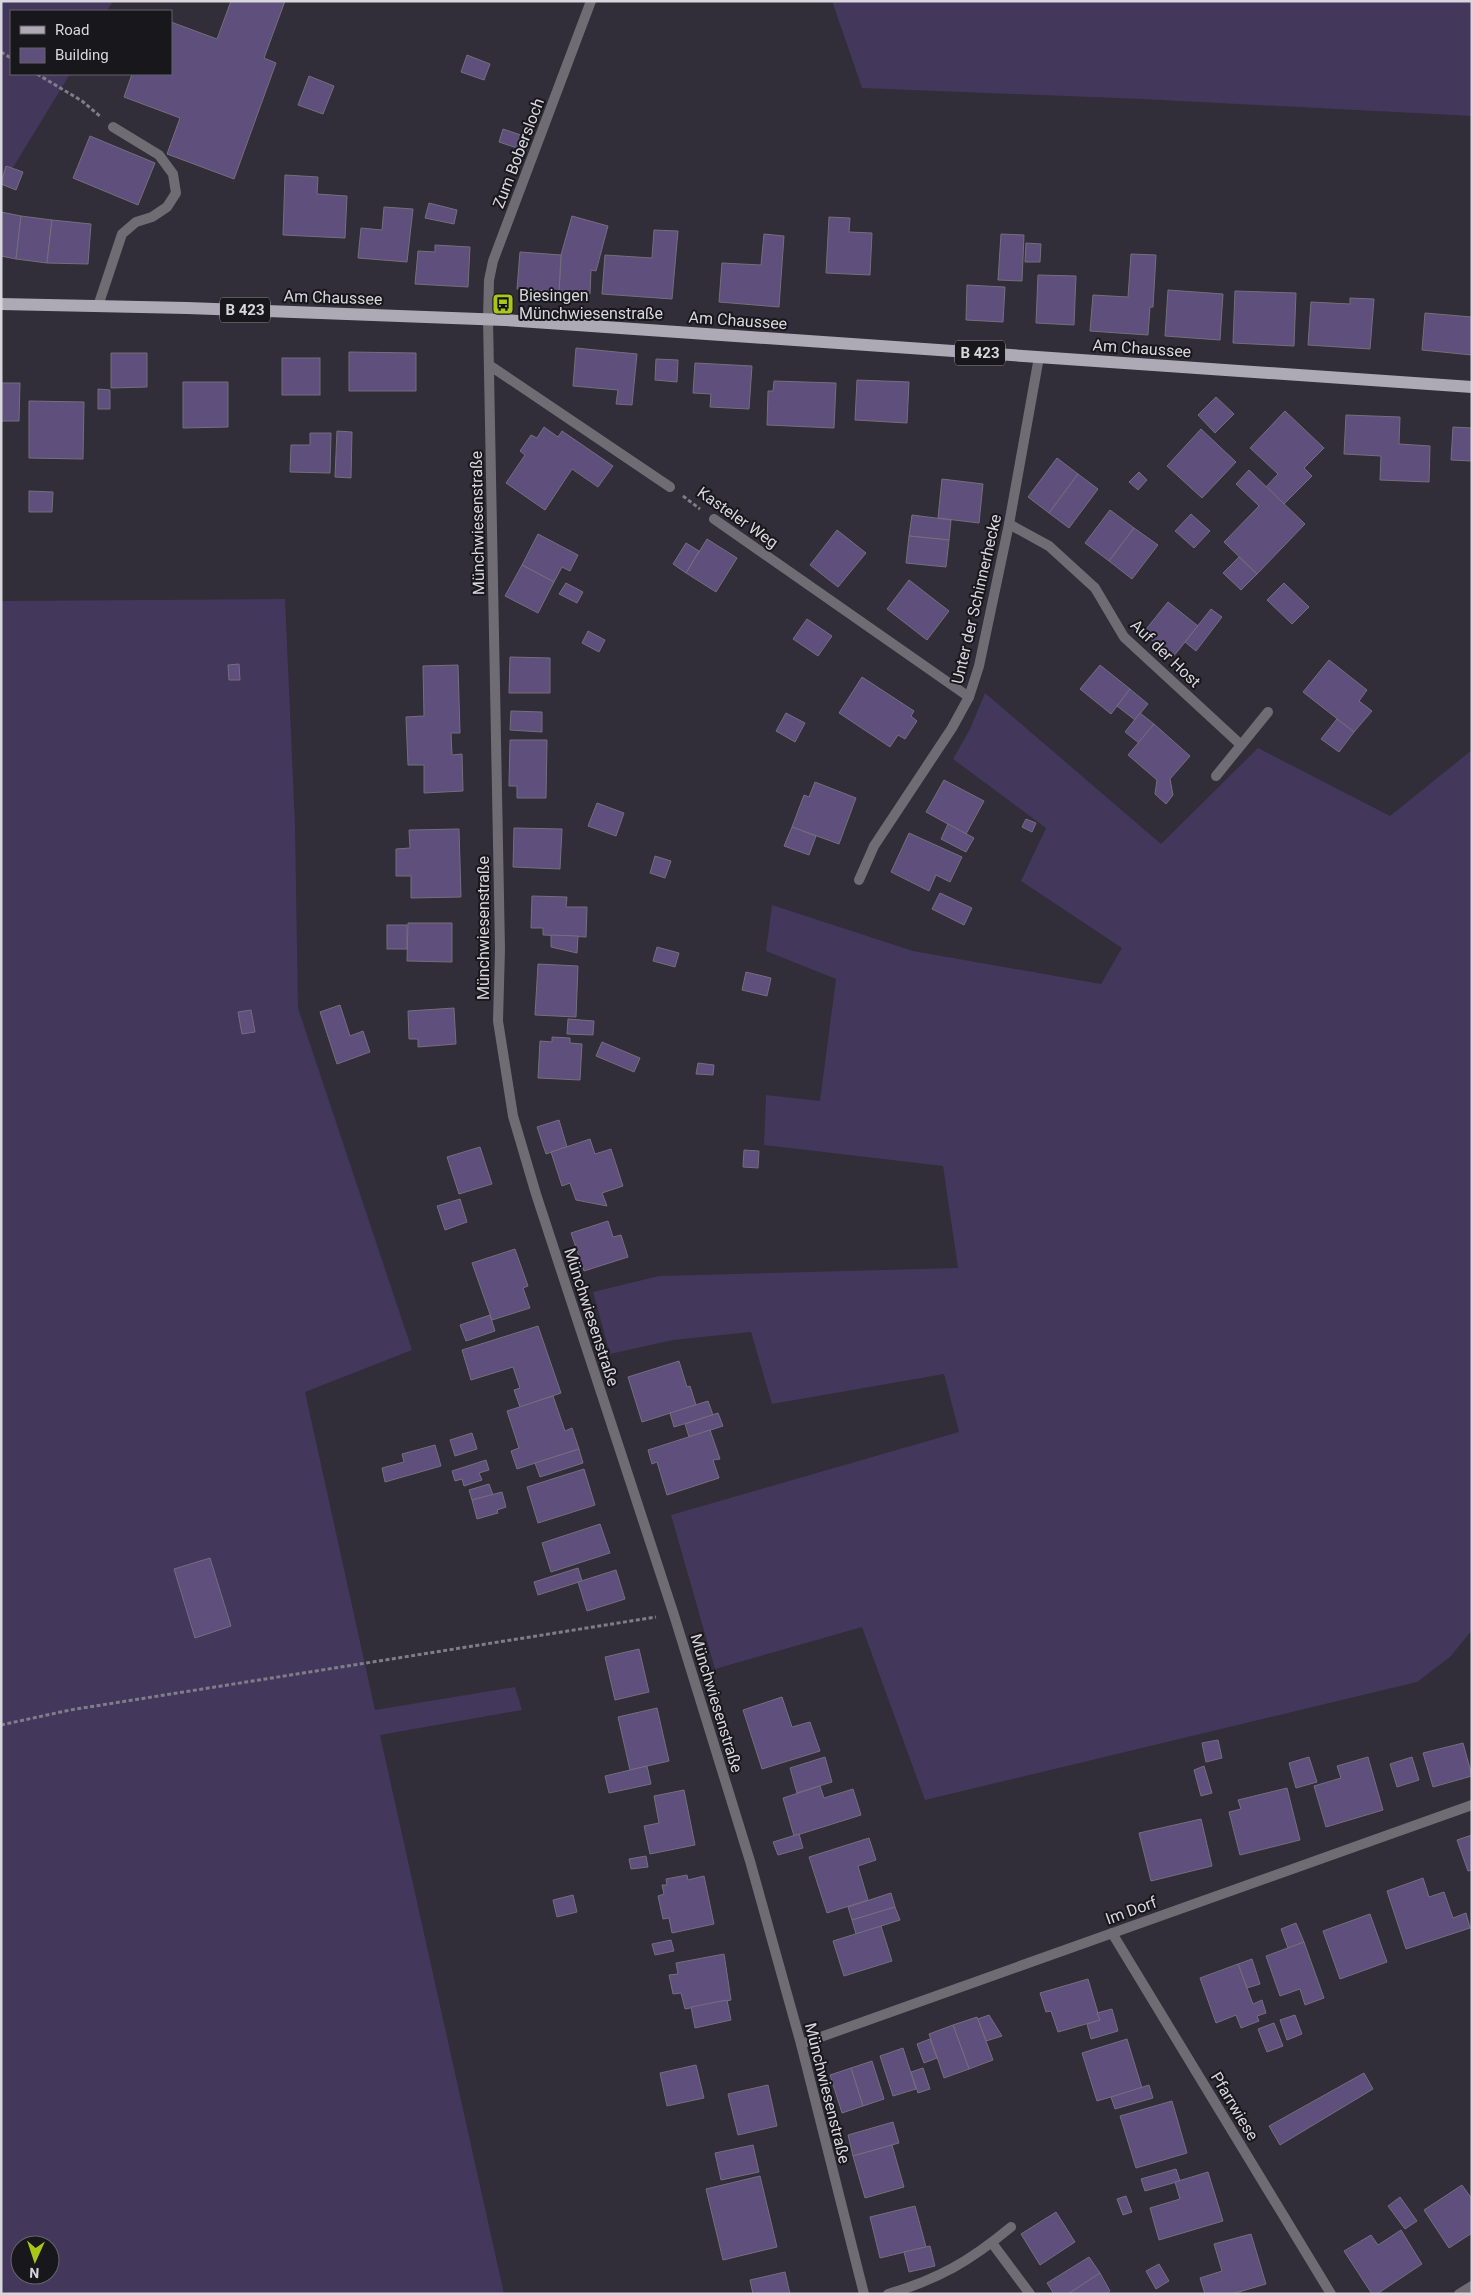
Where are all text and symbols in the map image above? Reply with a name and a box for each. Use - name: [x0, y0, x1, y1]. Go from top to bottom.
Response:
- legend: [10, 10, 172, 75]
- text: Road: [55, 21, 89, 39]
- text: Building: [55, 46, 109, 64]
- street label: Zum Bobersloch: [489, 95, 548, 211]
- street label: Am Chaussee: [283, 286, 383, 309]
- place label: Biesingen Münchwiesenstraße: [519, 286, 663, 323]
- bus stop icon: Biesingen Münchwiesenstraße: [491, 292, 515, 316]
- road number: B 423: [220, 298, 270, 322]
- street label: Am Chaussee: [688, 308, 788, 333]
- street label: Am Chaussee: [1092, 336, 1192, 361]
- road number: B 423: [955, 340, 1005, 366]
- street label: Münchwiesenstraße: [467, 451, 488, 595]
- street label: Kasteler Weg: [694, 483, 782, 552]
- street label: Unter der Schinnerhecke: [948, 512, 1005, 686]
- street label: Auf der Host: [1127, 615, 1204, 691]
- street label: Münchwiesenstraße: [474, 856, 493, 1000]
- street label: Münchwiesenstraße: [560, 1246, 623, 1389]
- street label: Münchwiesenstraße: [686, 1631, 747, 1775]
- street label: Im Dorf: [1103, 1892, 1160, 1928]
- street label: Münchwiesenstraße: [801, 2021, 854, 2165]
- street label: Pfarrwiese: [1207, 2069, 1262, 2144]
- north arrow: [10, 2235, 60, 2285]
- text: N: [29, 2265, 40, 2281]

